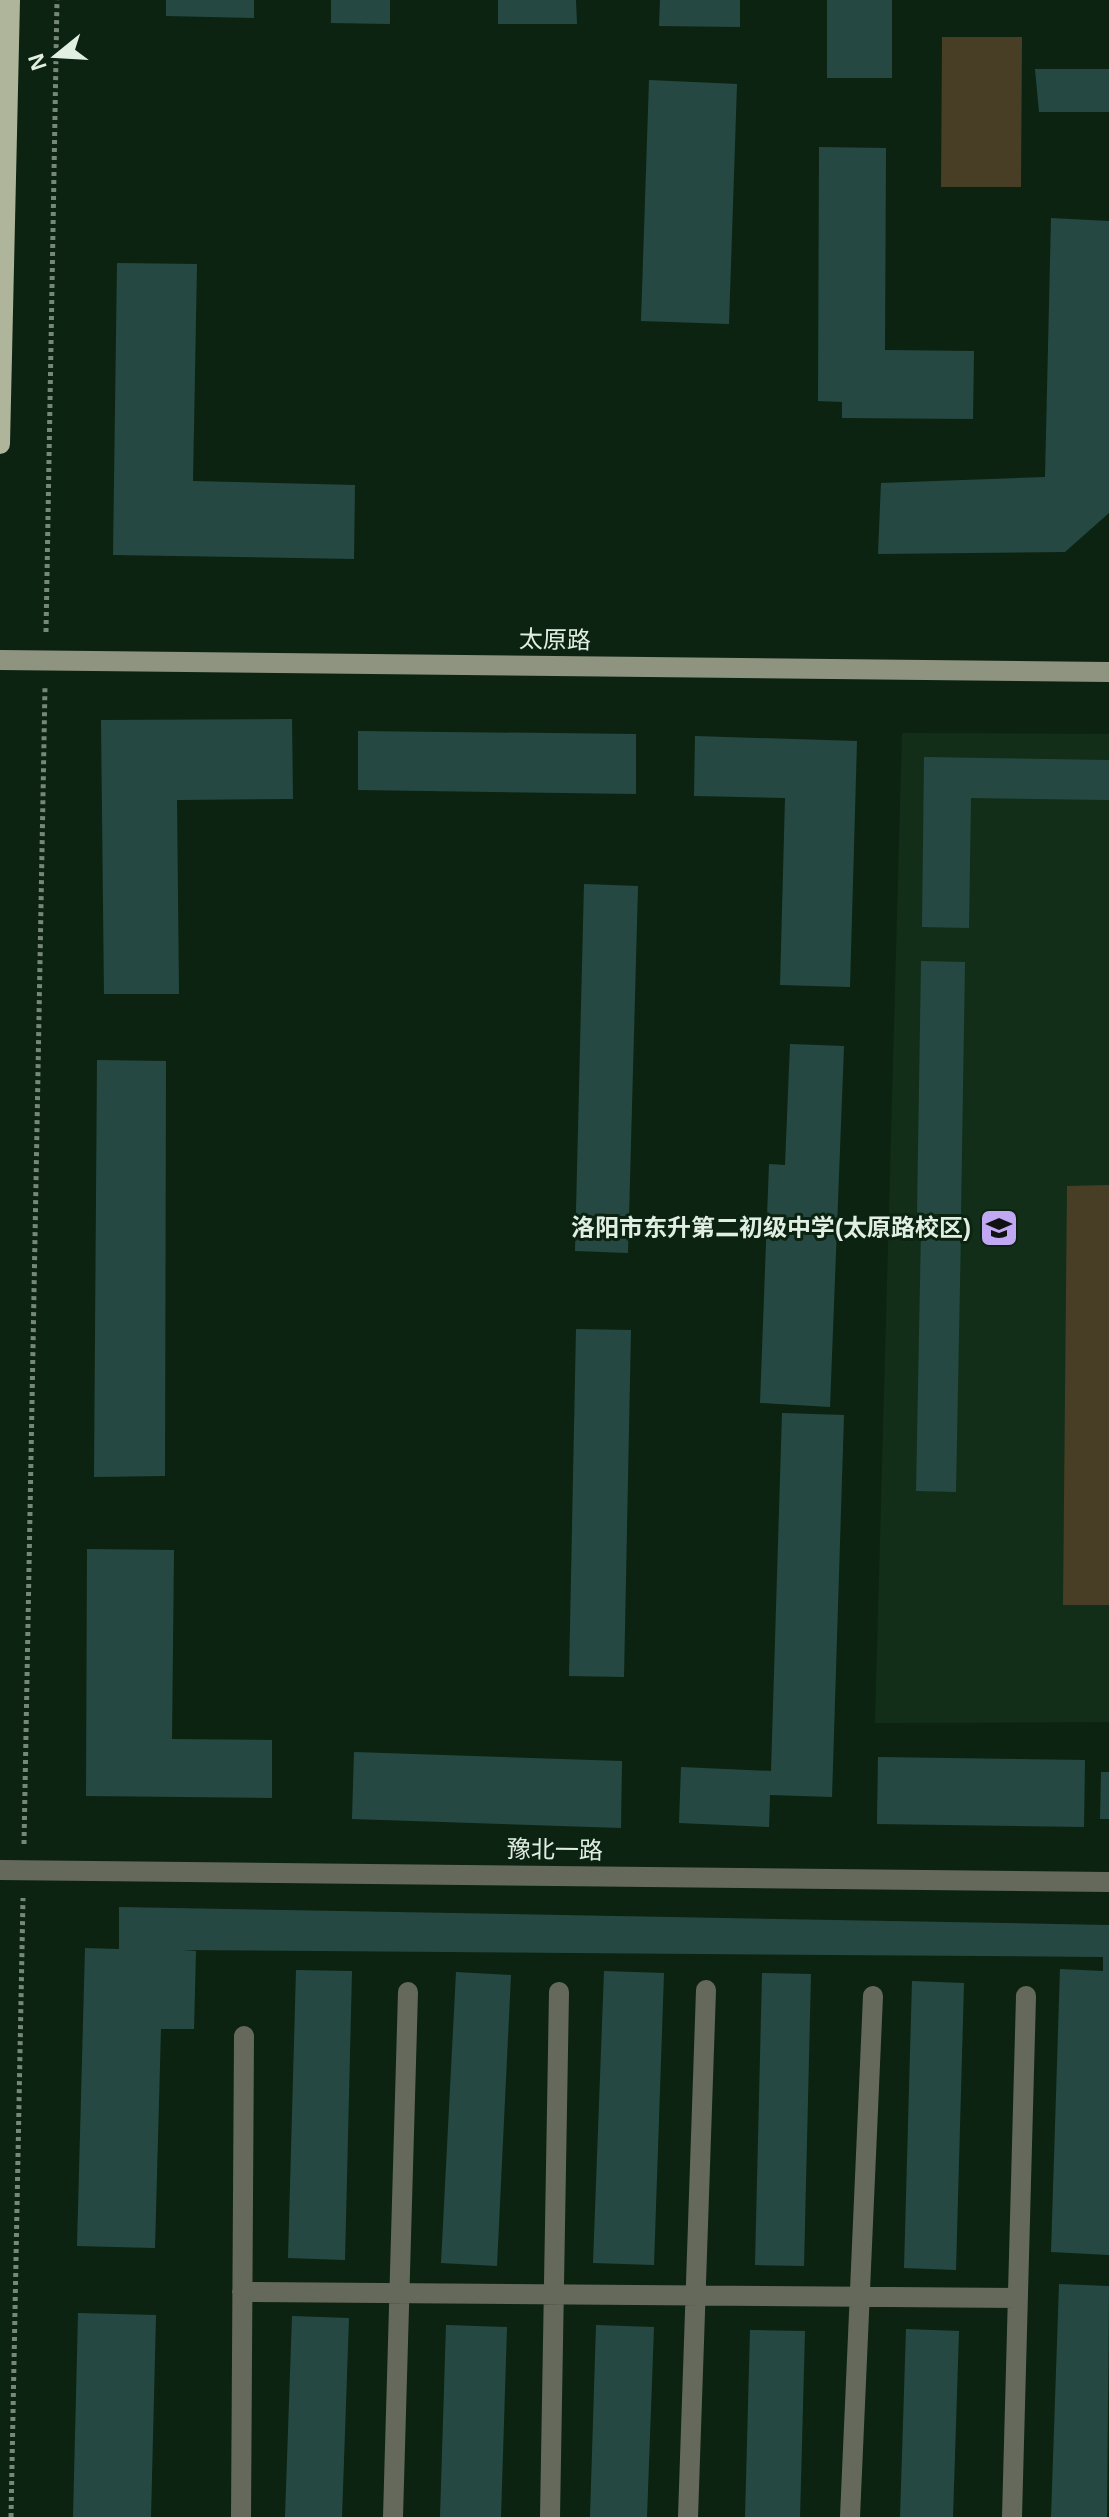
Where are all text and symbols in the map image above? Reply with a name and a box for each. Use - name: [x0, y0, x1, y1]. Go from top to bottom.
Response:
- north arrow: [16, 16, 96, 96]
- text: N: [23, 51, 52, 73]
- street label: 太原路: [519, 625, 591, 654]
- school or university icon: 洛阳市东升第二初级中学(太原路校区): [978, 1207, 1020, 1249]
- place label: 洛阳市东升第二初级中学(太原路校区): [571, 1214, 971, 1241]
- street label: 豫北一路: [507, 1835, 603, 1864]

